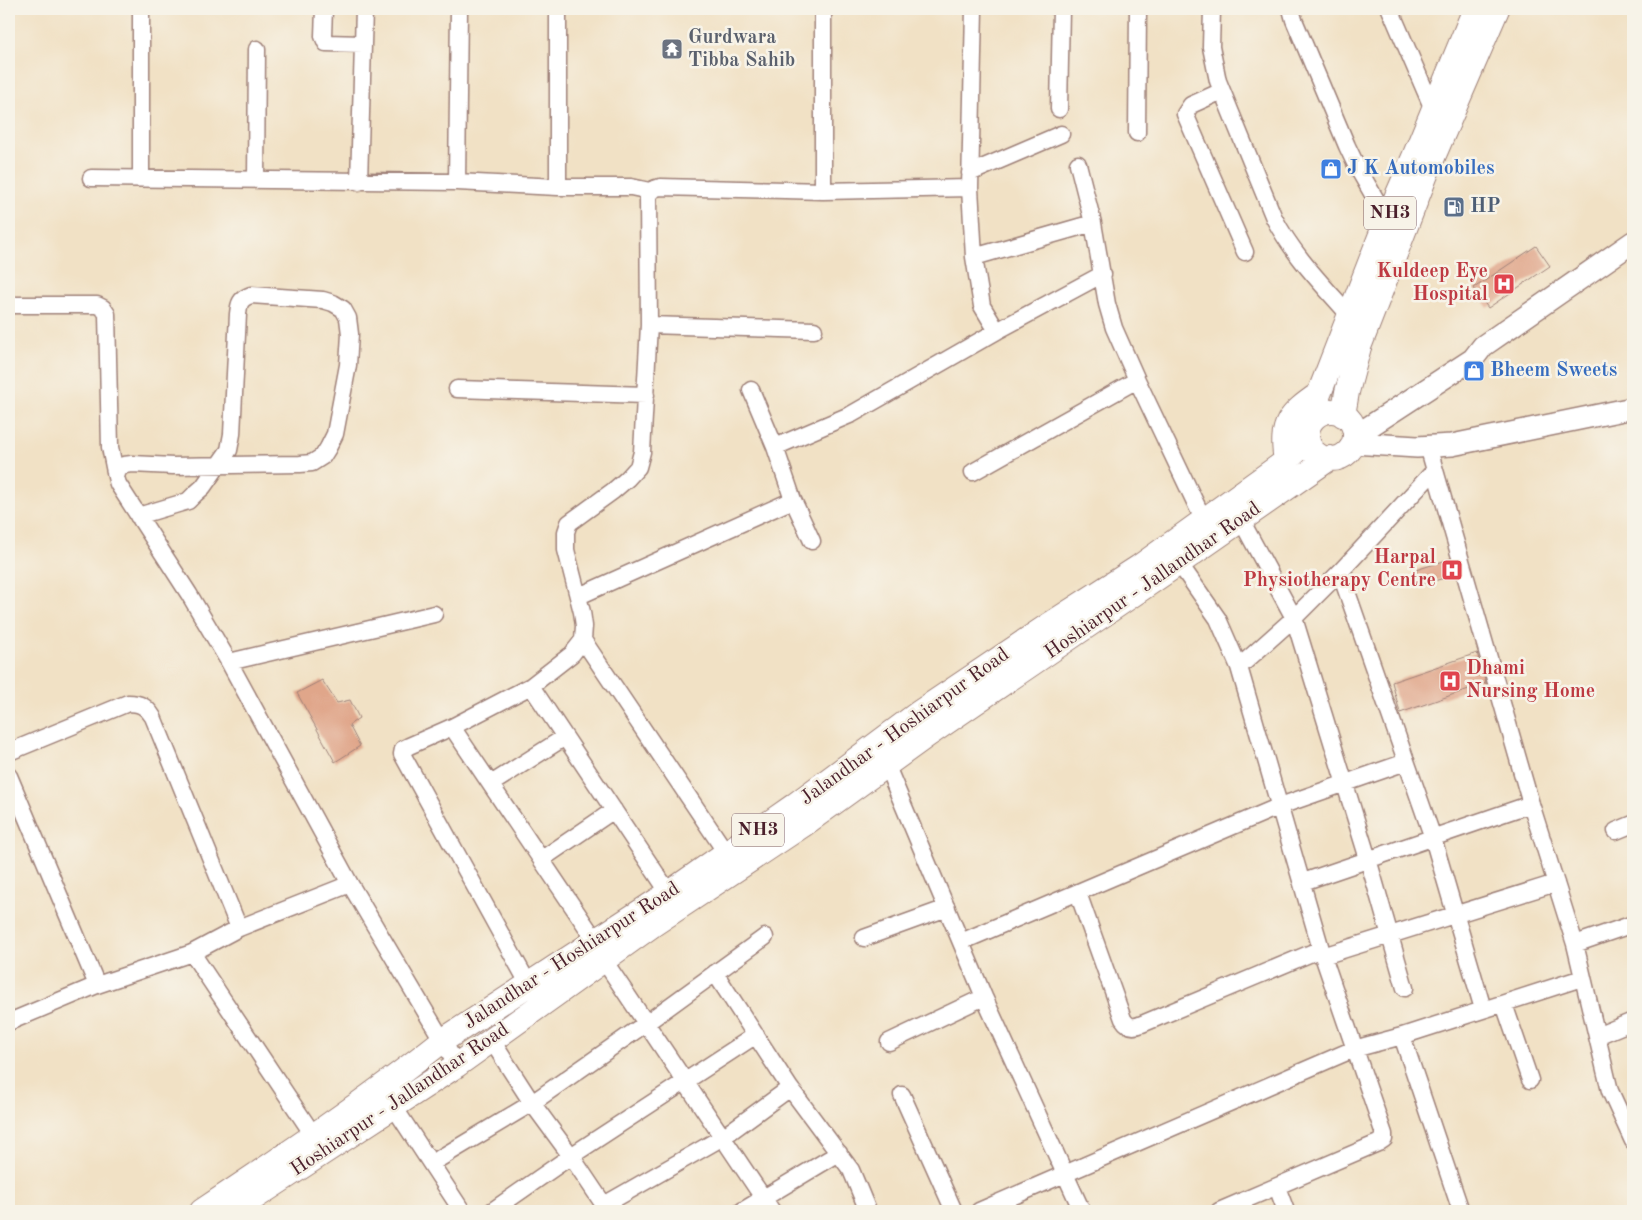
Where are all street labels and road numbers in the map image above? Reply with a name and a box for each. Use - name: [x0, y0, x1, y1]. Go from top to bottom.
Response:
- road number: NH3: [1364, 197, 1416, 230]
- street label: Hoshiarpur - Jallandhar Road: [1041, 499, 1265, 663]
- street label: Jalandhar - Hoshiarpur Road: [797, 645, 1013, 809]
- road number: NH3: [732, 814, 784, 846]
- street label: Jalandhar - Hoshiarpur Road: [461, 879, 683, 1033]
- street label: Hoshiarpur - Jallandhar Road: [287, 1019, 513, 1181]

